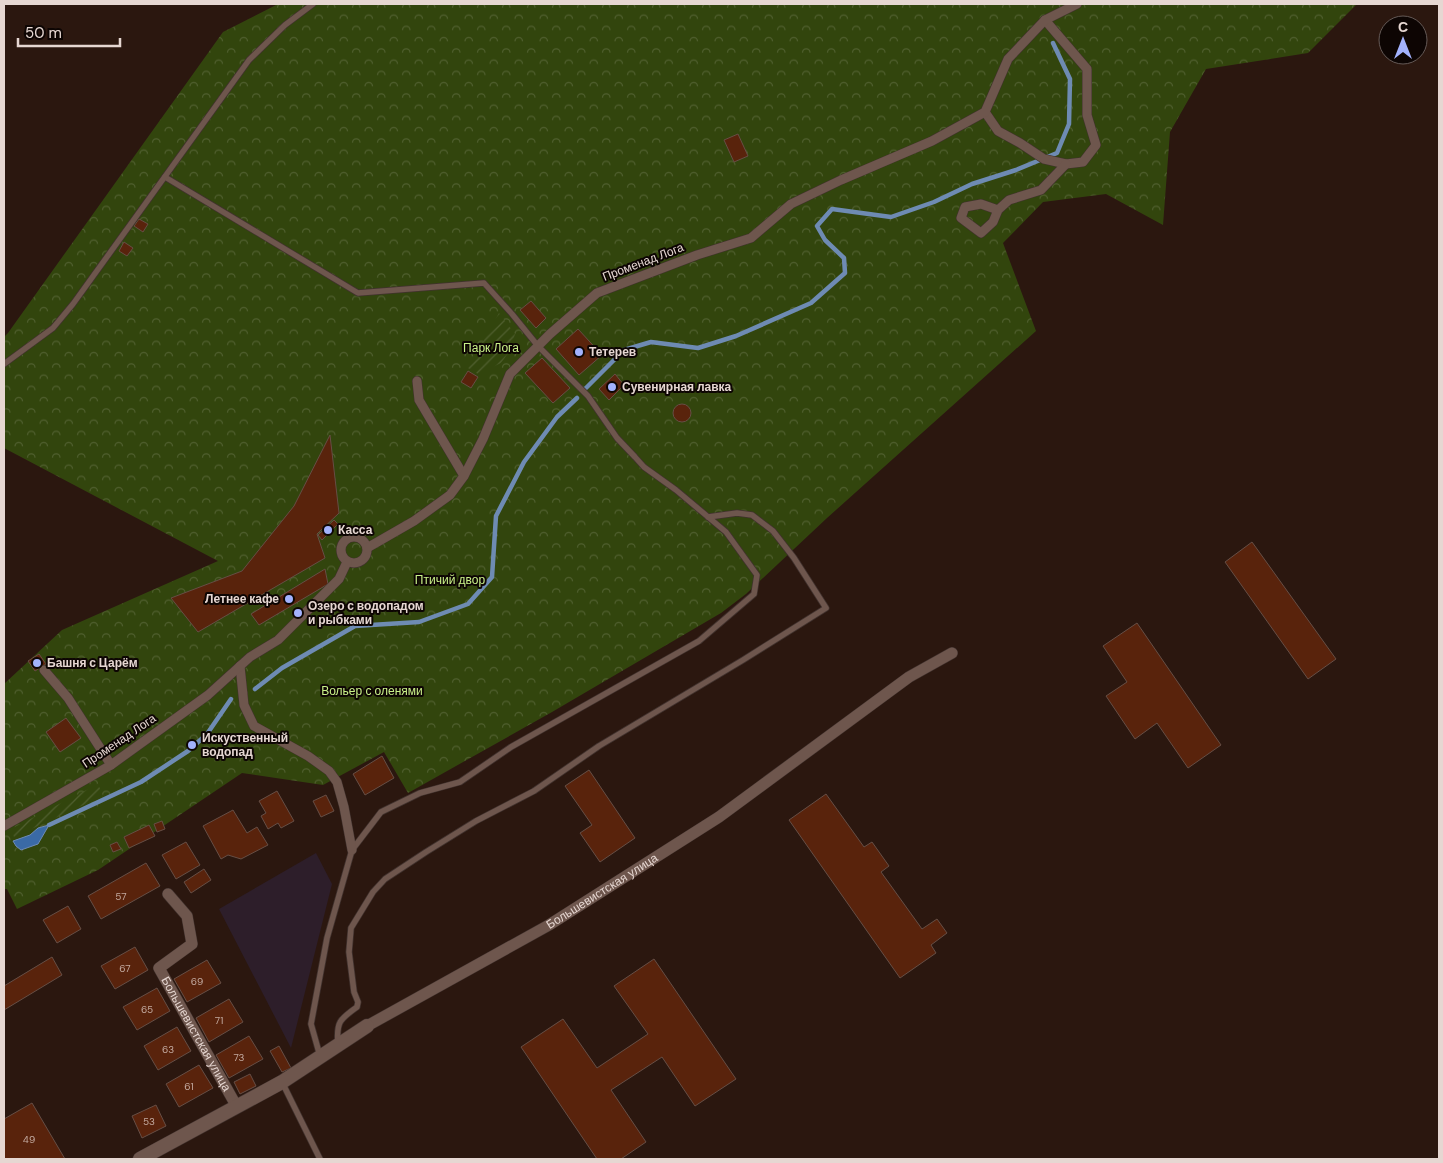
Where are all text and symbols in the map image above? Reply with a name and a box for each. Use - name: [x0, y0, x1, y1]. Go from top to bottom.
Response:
- scale bar: [18, 15, 120, 47]
- north arrow: [1378, 15, 1428, 65]
- text: С: [1398, 18, 1408, 36]
- text: 50 m: [25, 23, 62, 43]
- street label: Променад Лога: [600, 239, 686, 285]
- park label: Парк Лога: [463, 340, 519, 356]
- place label: Тетерев: [589, 344, 636, 360]
- marker: Тетерев: [573, 346, 585, 358]
- place label: Сувенирная лавка: [622, 379, 732, 395]
- marker: Сувенирная лавка: [606, 381, 618, 393]
- place label: Касса: [338, 522, 373, 538]
- marker: Касса: [322, 524, 334, 536]
- park label: Птичий двор: [415, 572, 485, 588]
- place label: Летнее кафе: [205, 591, 279, 607]
- marker: Летнее кафе: [283, 593, 295, 605]
- place label: Озеро с водопадом и рыбками: [308, 598, 424, 628]
- marker: Озеро с водопадом и рыбками: [292, 607, 304, 619]
- place label: Башня с Царём: [47, 655, 138, 671]
- marker: Башня с Царём: [31, 657, 43, 669]
- park label: Вольер с оленями: [321, 683, 423, 699]
- street label: Променад Лога: [79, 710, 159, 772]
- place label: Искуственный водопад: [202, 730, 288, 760]
- marker: Искуственный водопад: [186, 739, 198, 751]
- street label: Большевистская улица: [543, 850, 661, 933]
- house number: 57: [115, 890, 127, 903]
- house number: 67: [119, 962, 131, 975]
- street label: Большевистская улица: [157, 974, 235, 1095]
- house number: 69: [191, 975, 203, 988]
- house number: 65: [141, 1003, 153, 1016]
- house number: 71: [215, 1014, 223, 1027]
- house number: 63: [162, 1043, 174, 1056]
- house number: 73: [234, 1051, 245, 1064]
- house number: 61: [184, 1080, 194, 1093]
- house number: 53: [143, 1115, 155, 1128]
- house number: 49: [23, 1133, 35, 1146]

